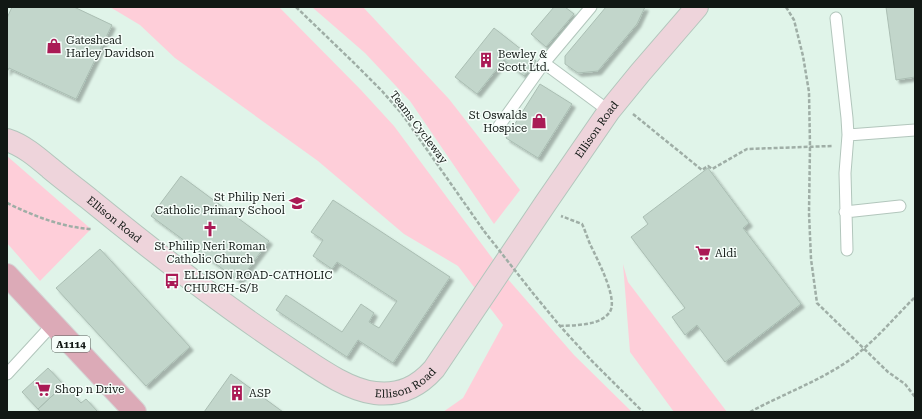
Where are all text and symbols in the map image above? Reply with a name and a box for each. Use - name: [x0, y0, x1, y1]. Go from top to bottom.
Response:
- place label: Gateshead Harley Davidson: [66, 34, 154, 60]
- shop icon: Gateshead Harley Davidson: [45, 37, 63, 55]
- place label: Bewley & Scott Ltd.: [498, 48, 550, 74]
- building icon: Bewley & Scott Ltd.: [477, 51, 495, 69]
- street label: Teams Cycleway: [387, 88, 450, 167]
- street label: Ellison Road: [573, 99, 621, 161]
- place label: St Oswalds Hospice: [469, 109, 527, 135]
- shop icon: St Oswalds Hospice: [530, 112, 548, 130]
- place label: St Philip Neri Catholic Primary School: [155, 191, 286, 217]
- street label: Ellison Road: [84, 194, 144, 246]
- school or university icon: St Philip Neri Catholic Primary School: [288, 194, 306, 212]
- church icon: St Philip Neri Roman Catholic Church: [201, 220, 219, 238]
- place label: St Philip Neri Roman Catholic Church: [154, 240, 266, 266]
- supermarket icon: Aldi: [694, 244, 712, 262]
- place label: Aldi: [715, 247, 737, 260]
- place label: ELLISON ROAD-CATHOLIC CHURCH-S/B: [184, 269, 332, 295]
- bus stop icon: ELLISON ROAD-CATHOLIC CHURCH-S/B: [163, 272, 181, 290]
- road number: A1114: [52, 336, 90, 352]
- street label: Ellison Road: [374, 365, 439, 401]
- supermarket icon: Shop n Drive: [34, 380, 52, 398]
- place label: Shop n Drive: [55, 383, 124, 396]
- building icon: ASP: [228, 384, 246, 402]
- place label: ASP: [249, 387, 271, 400]

